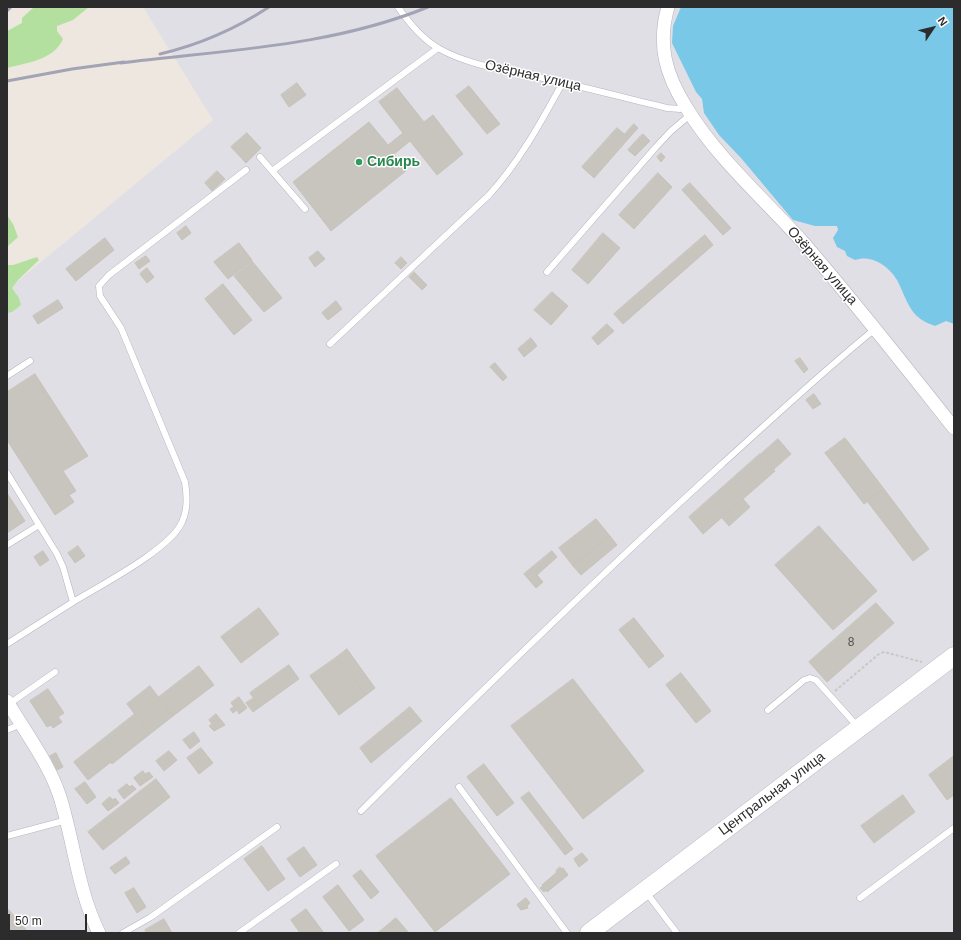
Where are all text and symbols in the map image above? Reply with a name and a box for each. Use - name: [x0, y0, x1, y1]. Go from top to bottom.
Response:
- north arrow: [913, 8, 953, 48]
- text: N: [936, 14, 950, 28]
- street label: Озёрная улица: [483, 57, 583, 95]
- place label: Сибирь: [367, 154, 420, 170]
- marker: Сибирь: [354, 157, 364, 167]
- street label: Озёрная улица: [783, 223, 861, 309]
- house number: 8: [848, 636, 854, 650]
- street label: Центральная улица: [716, 749, 828, 839]
- scale bar: [10, 906, 89, 932]
- text: 50 m: [15, 914, 42, 928]

